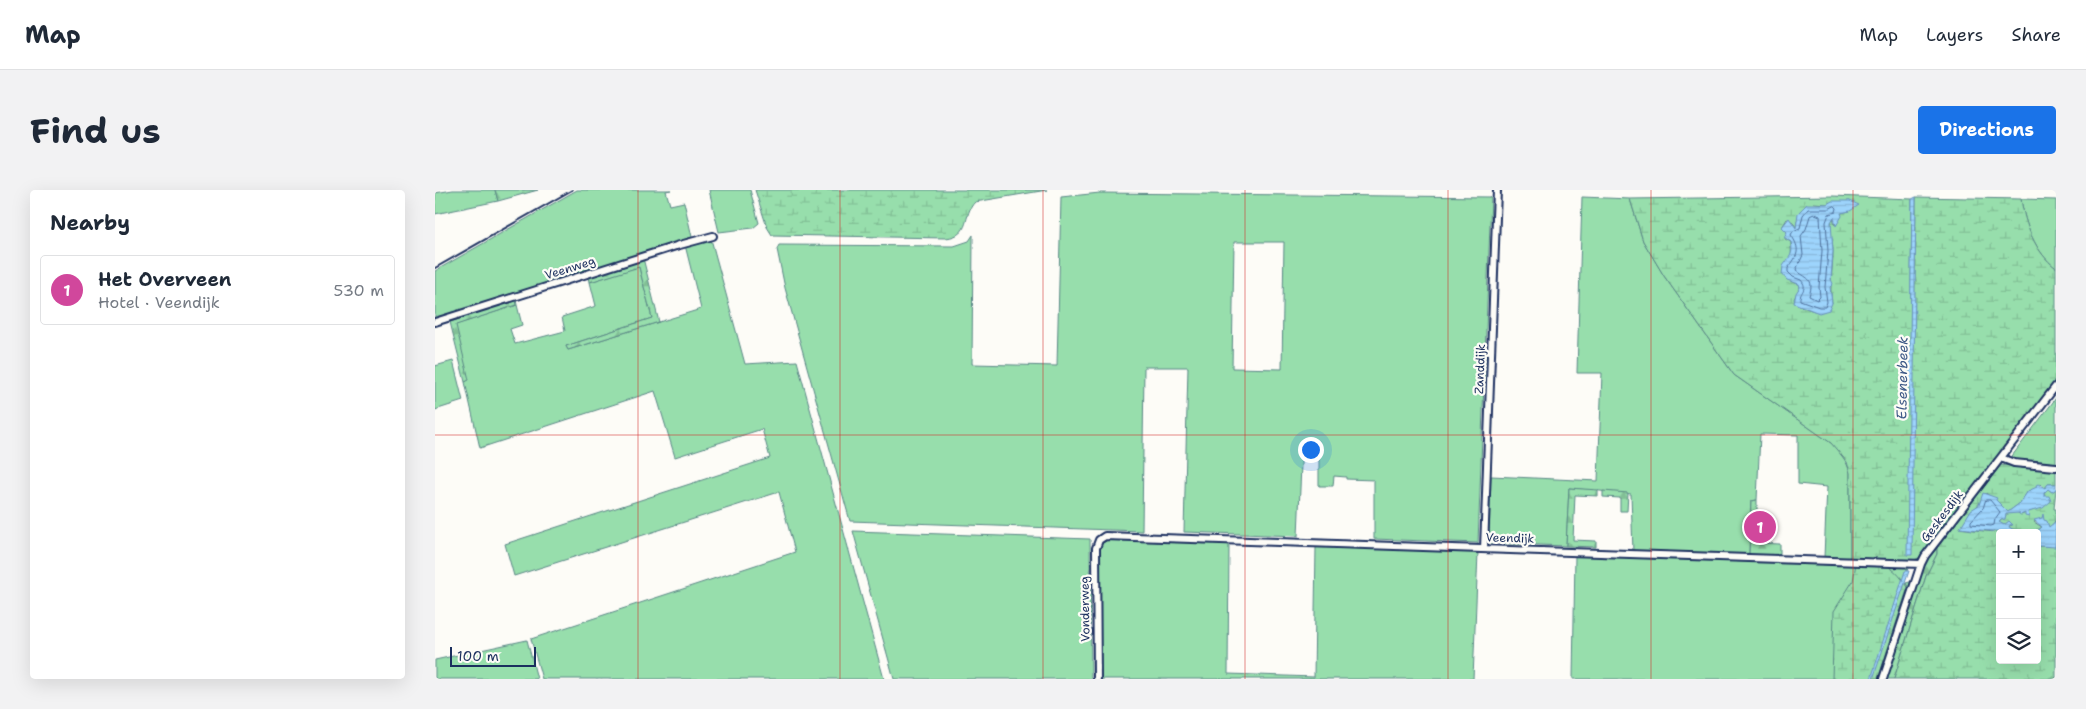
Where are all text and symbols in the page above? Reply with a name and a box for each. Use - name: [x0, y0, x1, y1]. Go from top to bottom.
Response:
- text: Map: [25, 19, 81, 51]
- text: Map: [1860, 23, 1898, 47]
- text: Layers: [1926, 23, 1983, 47]
- text: Share: [2011, 23, 2061, 47]
- button: Directions: [1918, 106, 2056, 154]
- text: Find us: [30, 107, 161, 154]
- text: Nearby: [50, 209, 130, 237]
- street label: Veenweg: [543, 253, 597, 283]
- text: Het Overveen: [98, 267, 231, 292]
- text: 1: [63, 280, 71, 301]
- text: 530 m: [334, 280, 384, 301]
- text: Hotel · Veendijk: [98, 292, 220, 313]
- water label: Elsenerbeek: [1892, 336, 1912, 420]
- street label: Zanddijk: [1471, 343, 1489, 394]
- your location: [1298, 437, 1324, 463]
- street label: Geskesdijk: [1917, 487, 1967, 545]
- pin: 1: [1744, 508, 1776, 546]
- street label: Veendijk: [1485, 529, 1535, 547]
- map controls: [1996, 529, 2041, 664]
- button: +: [1996, 529, 2041, 574]
- button: −: [1996, 574, 2041, 619]
- street label: Vonderweg: [1076, 576, 1094, 642]
- button: layers: [1996, 619, 2041, 664]
- scale bar: [450, 644, 536, 667]
- text: 100 m: [457, 647, 499, 665]

